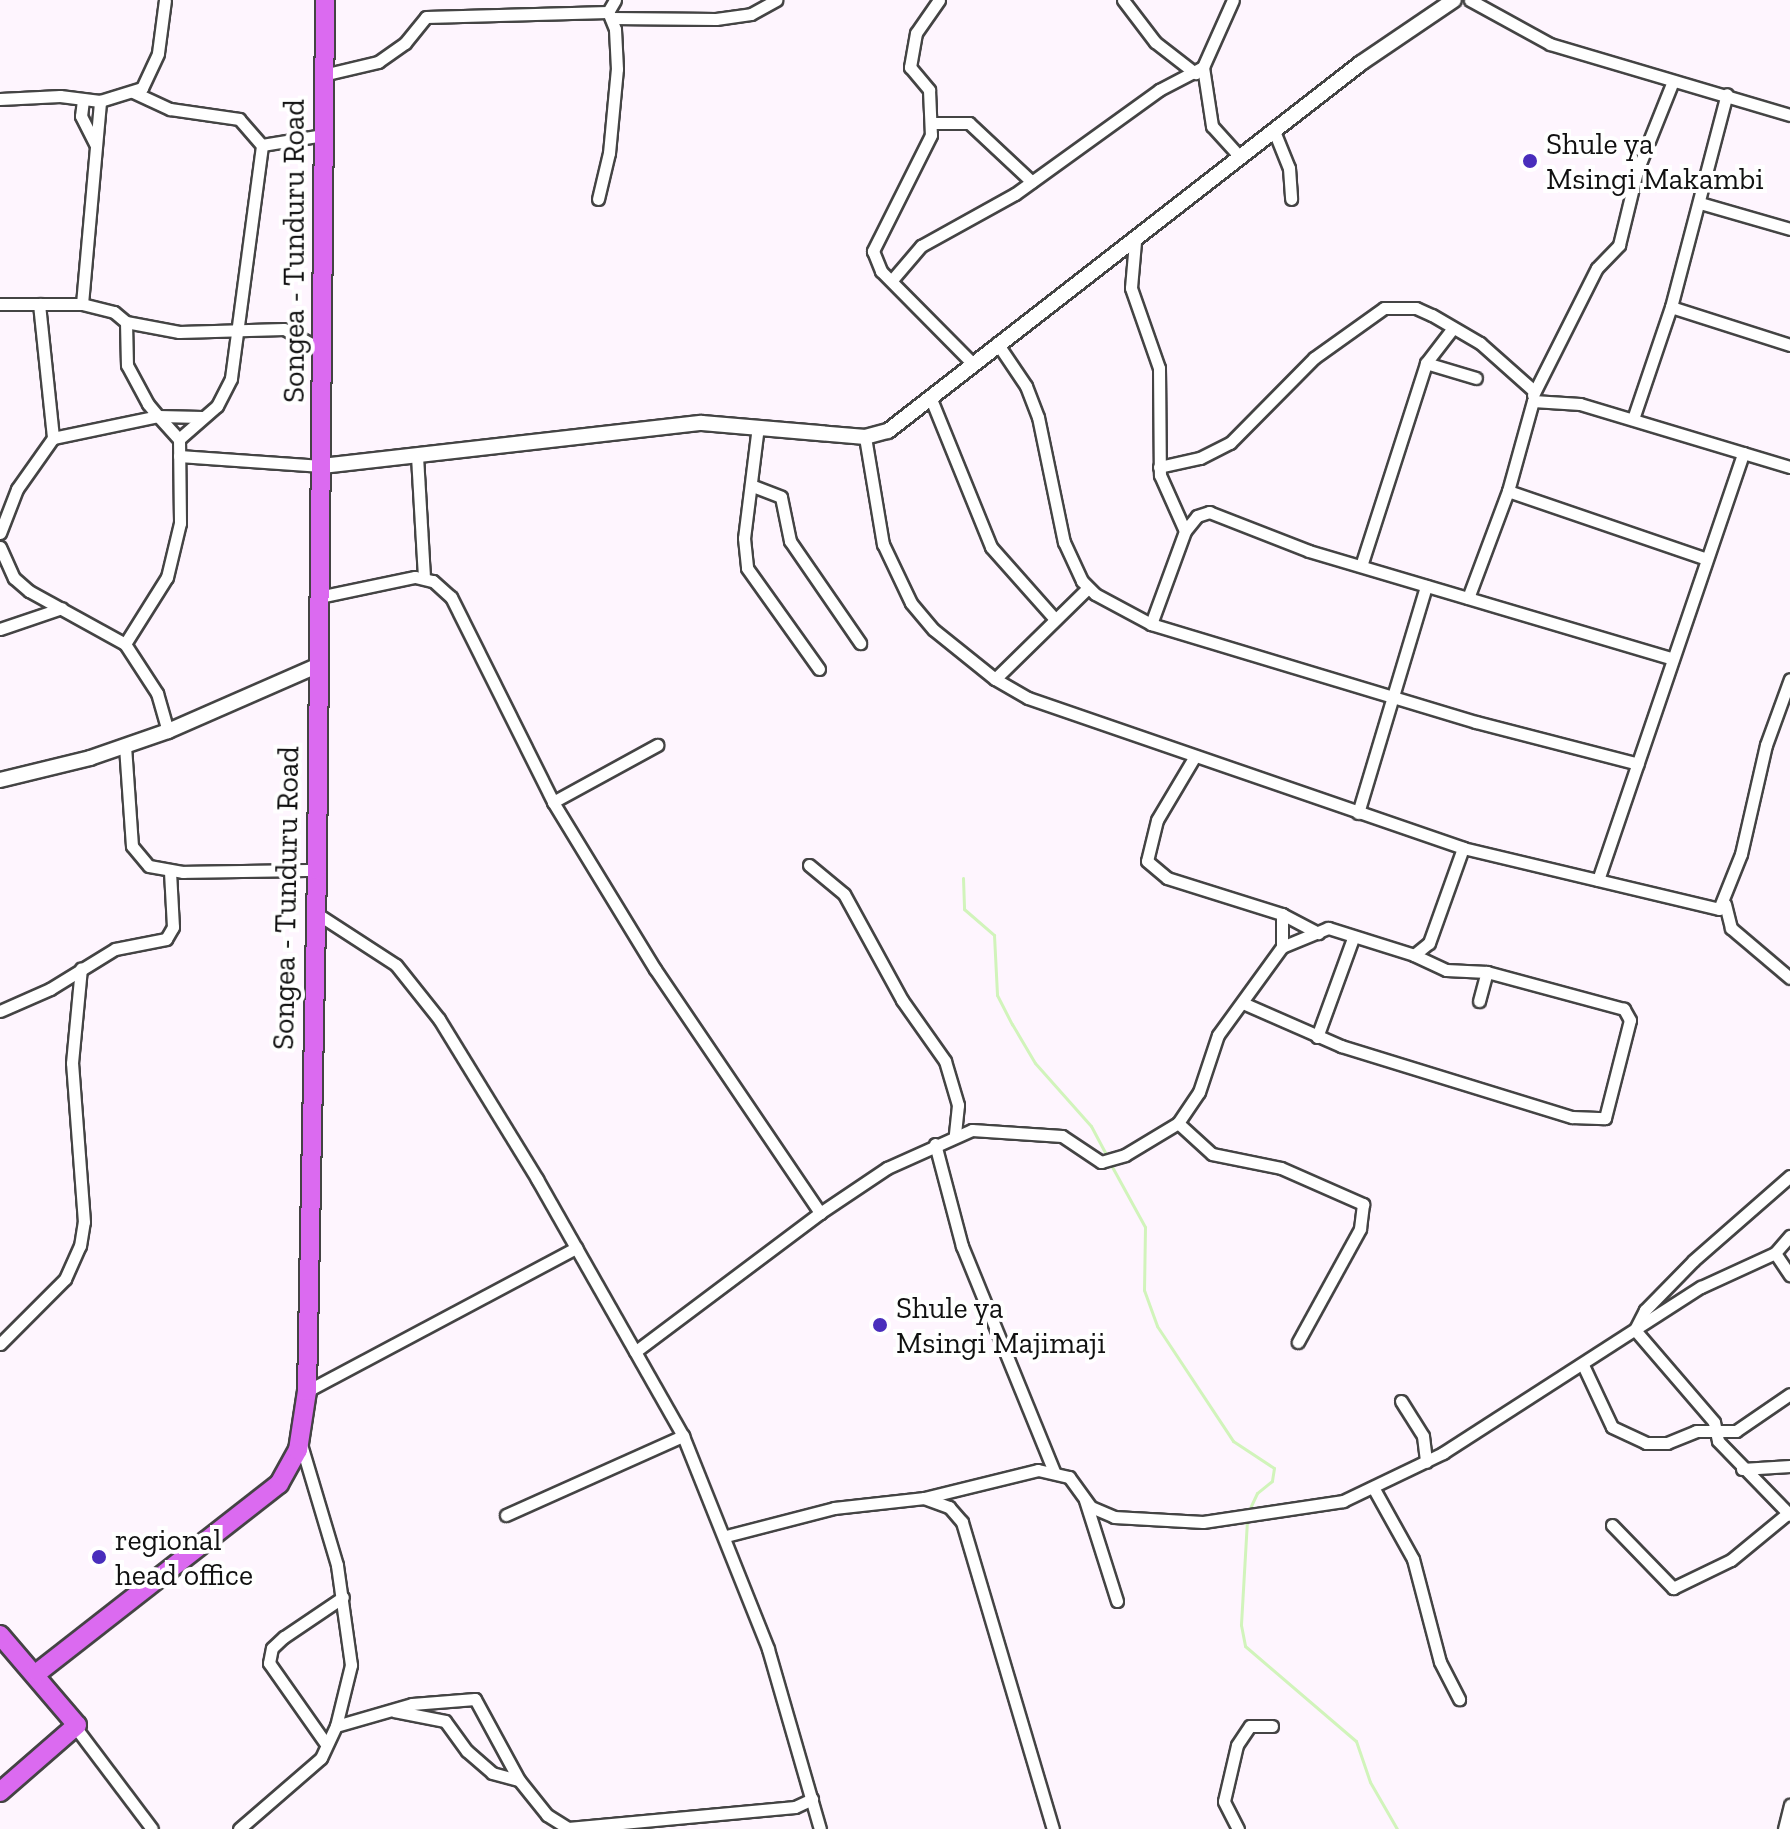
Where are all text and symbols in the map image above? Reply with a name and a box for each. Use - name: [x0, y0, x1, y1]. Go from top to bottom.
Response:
- street label: Songea - Tunduru Road: [276, 99, 312, 403]
- place label: Shule ya Msingi Makambi: [1546, 126, 1764, 196]
- marker: Shule ya Msingi Makambi: [1521, 152, 1539, 170]
- street label: Songea - Tunduru Road: [265, 746, 307, 1050]
- place label: Shule ya Msingi Majimaji: [896, 1290, 1106, 1360]
- marker: Shule ya Msingi Majimaji: [871, 1316, 889, 1334]
- place label: regional head office: [115, 1522, 253, 1592]
- marker: regional head office: [90, 1548, 108, 1566]

